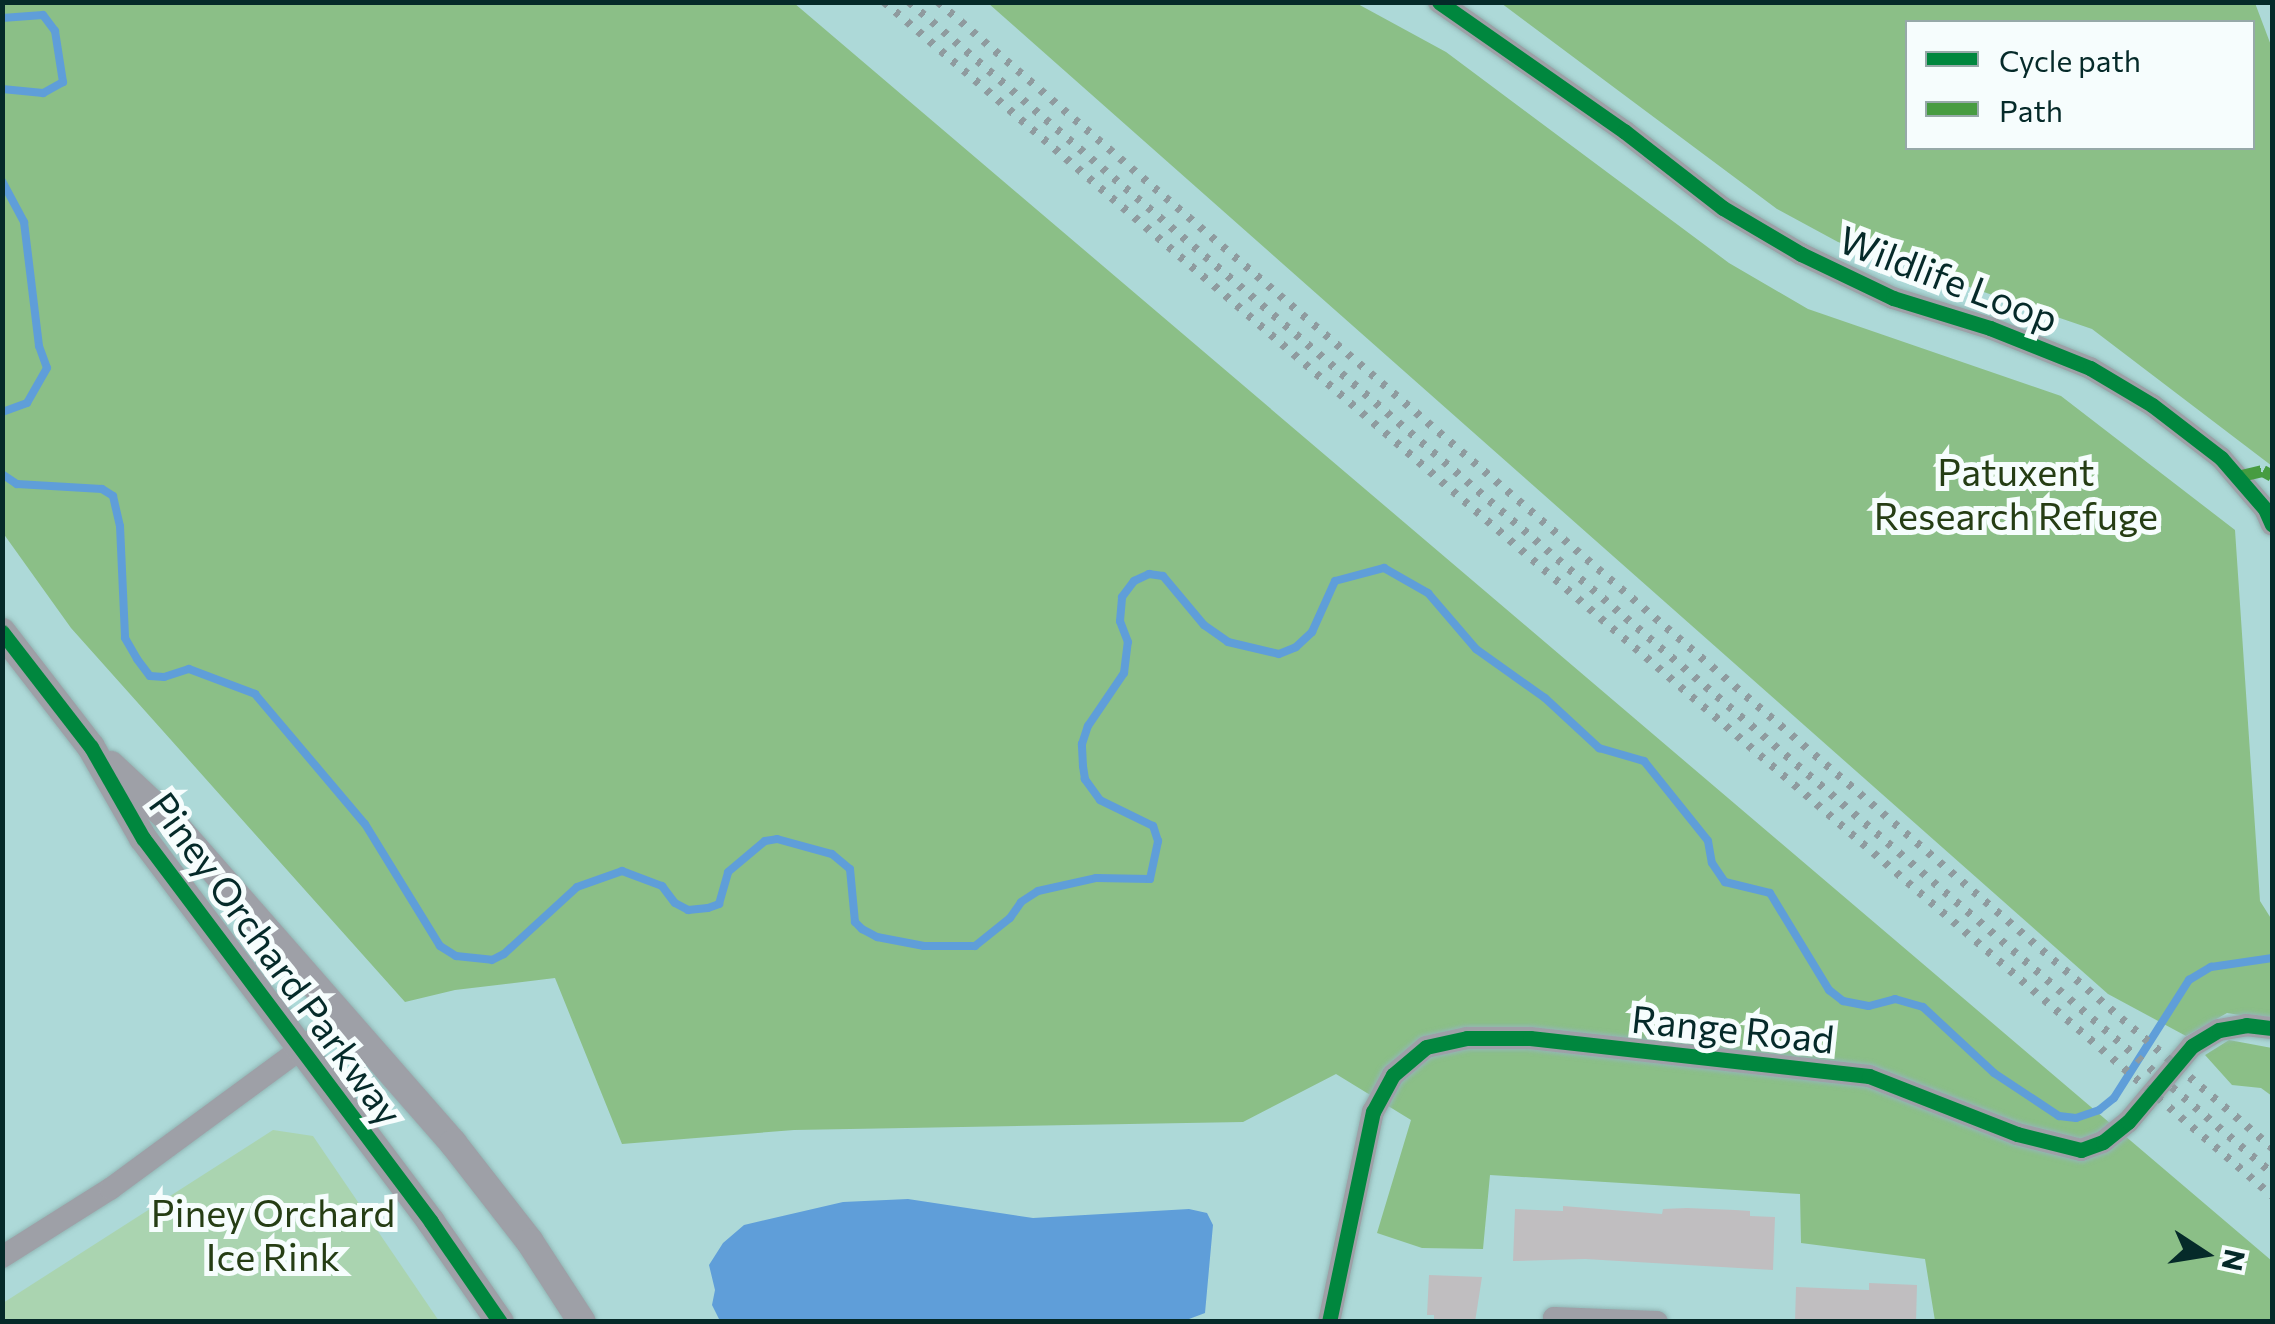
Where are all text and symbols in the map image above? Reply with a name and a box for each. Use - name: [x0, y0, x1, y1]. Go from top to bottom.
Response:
- legend: [1905, 20, 2255, 150]
- text: Cycle path: [1999, 41, 2141, 78]
- text: Path: [1999, 91, 2063, 128]
- street label: Wildlife Loop: [1833, 215, 2065, 341]
- park label: Patuxent Research Refuge: [1874, 448, 2158, 538]
- street label: Piney Orchard Parkway: [141, 783, 413, 1133]
- street label: Range Road: [1630, 995, 1836, 1061]
- park label: Piney Orchard Ice Rink: [151, 1189, 395, 1278]
- north arrow: [2155, 1204, 2255, 1304]
- text: N: [2216, 1246, 2253, 1274]

